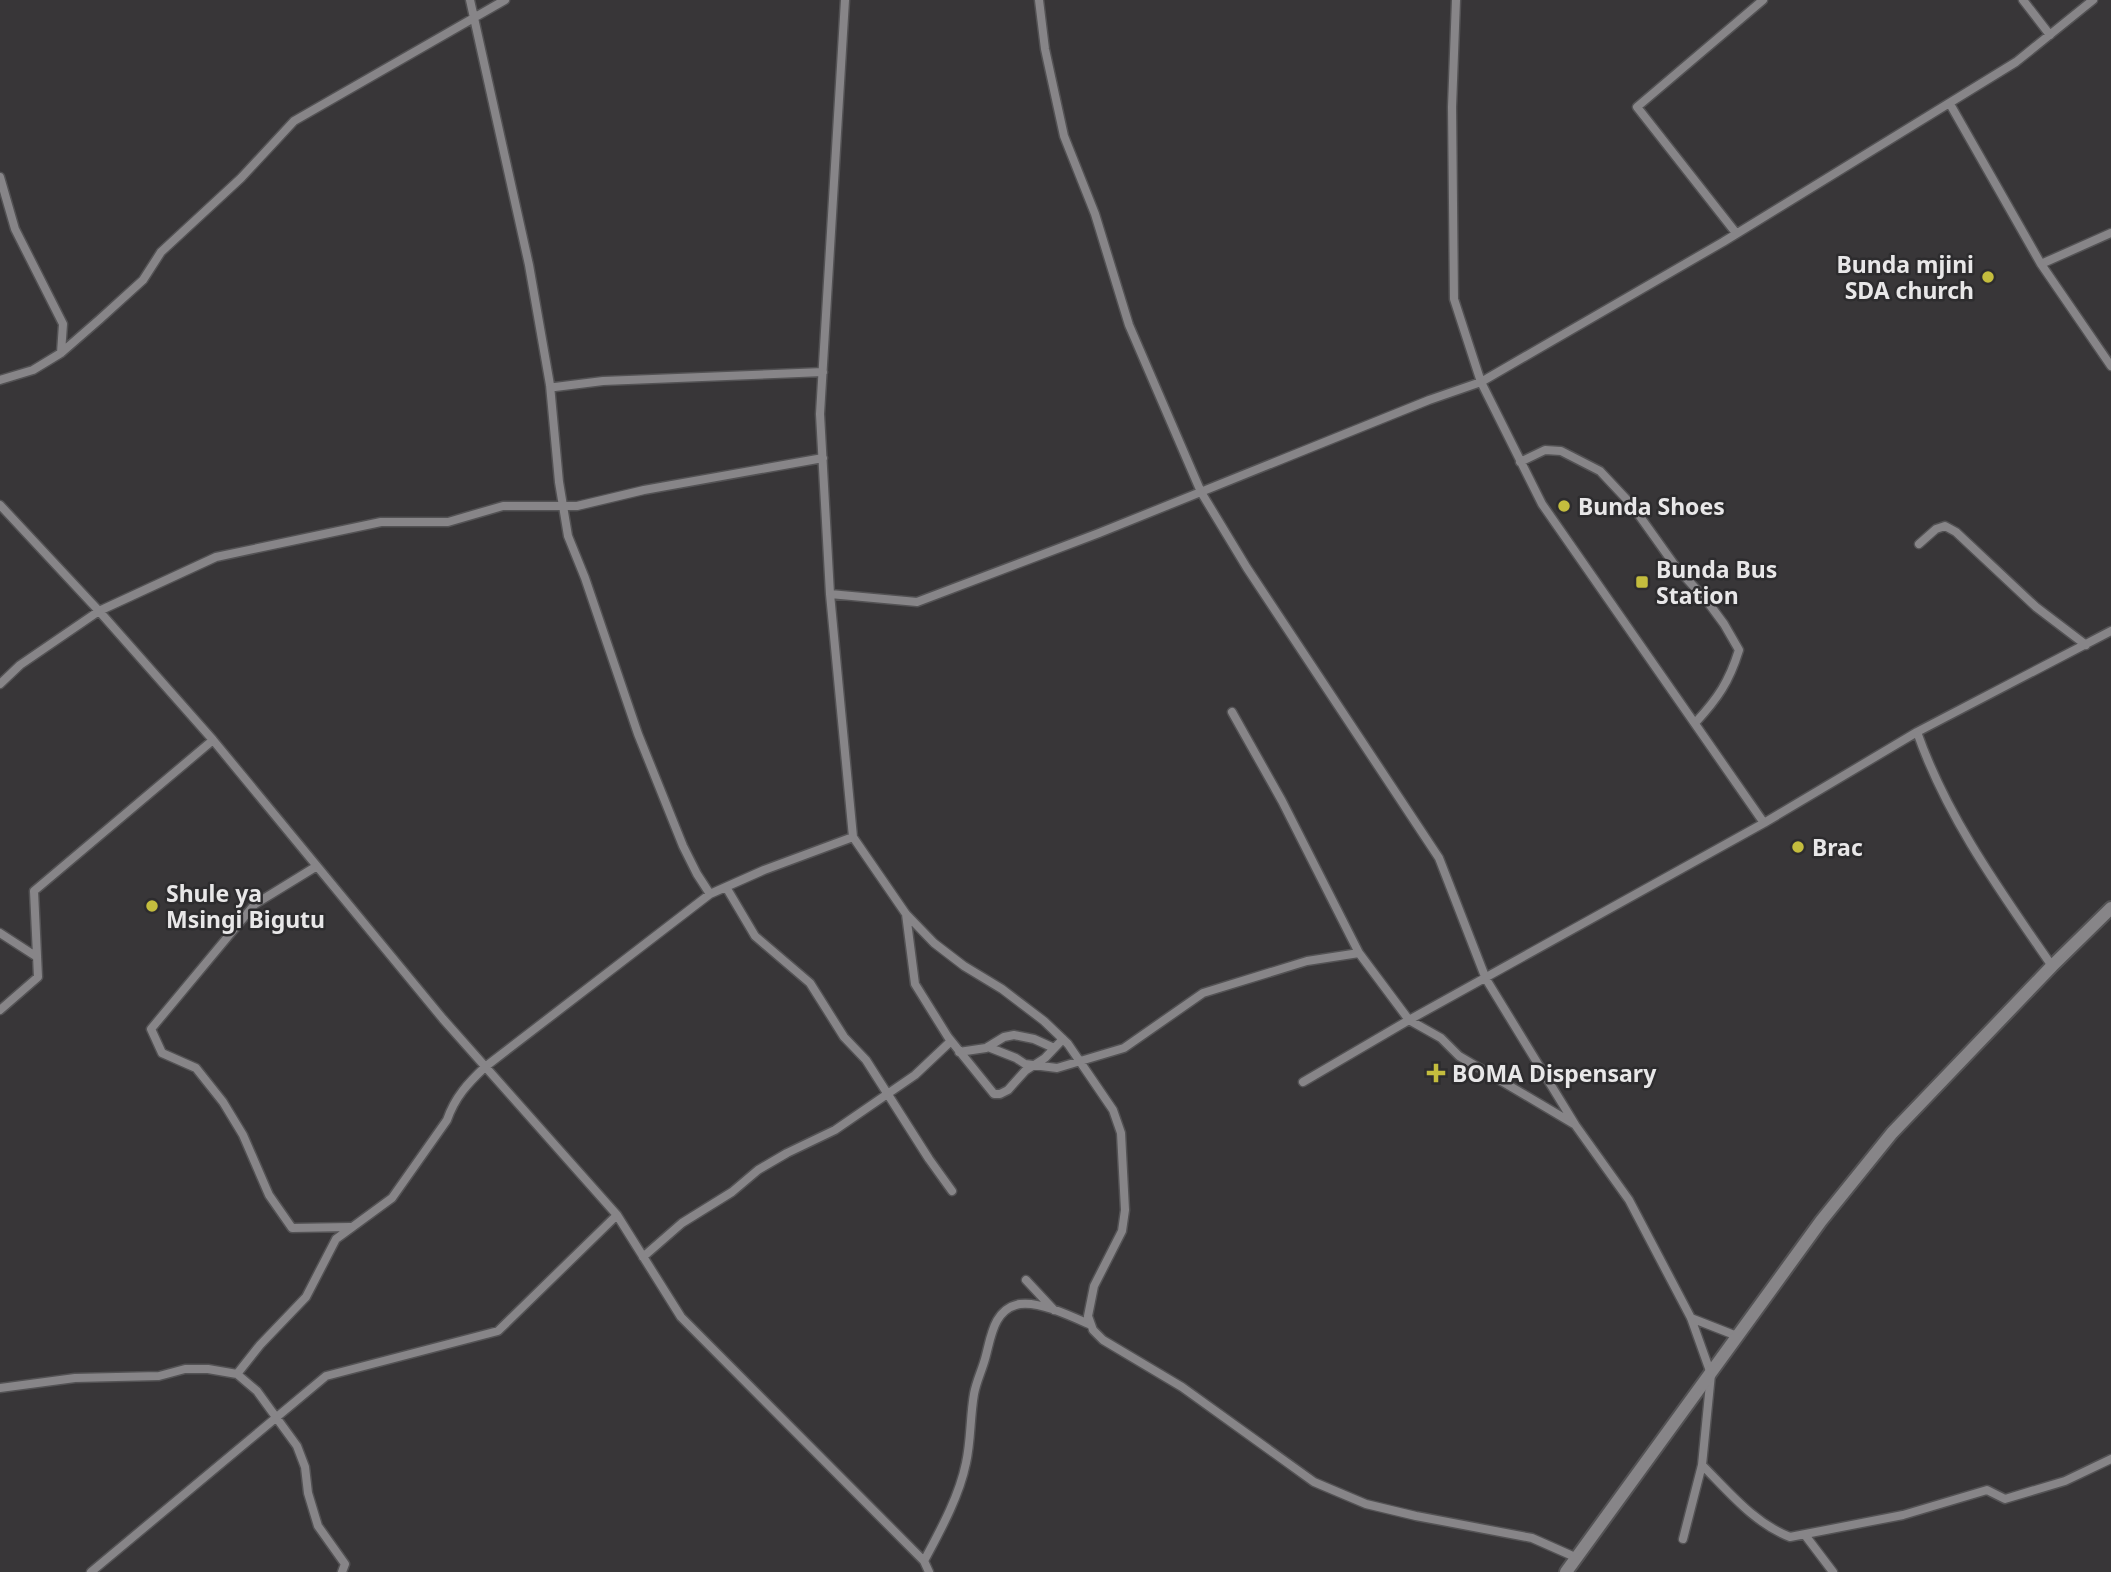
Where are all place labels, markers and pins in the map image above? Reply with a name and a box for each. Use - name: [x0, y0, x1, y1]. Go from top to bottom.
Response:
- place label: Bunda mjini SDA church: [1837, 248, 1974, 306]
- marker: Bunda mjini SDA church: [1980, 269, 1996, 285]
- place label: Bunda Shoes: [1578, 490, 1725, 522]
- marker: Bunda Shoes: [1556, 498, 1572, 514]
- place label: Bunda Bus Station: [1656, 553, 1777, 611]
- marker: Bunda Bus Station: [1634, 574, 1650, 590]
- place label: Brac: [1812, 831, 1863, 863]
- marker: Brac: [1790, 839, 1806, 855]
- place label: Shule ya Msingi Bigutu: [166, 877, 325, 935]
- marker: Shule ya Msingi Bigutu: [144, 898, 160, 914]
- place label: BOMA Dispensary: [1452, 1057, 1657, 1089]
- marker: BOMA Dispensary: [1426, 1063, 1446, 1083]

